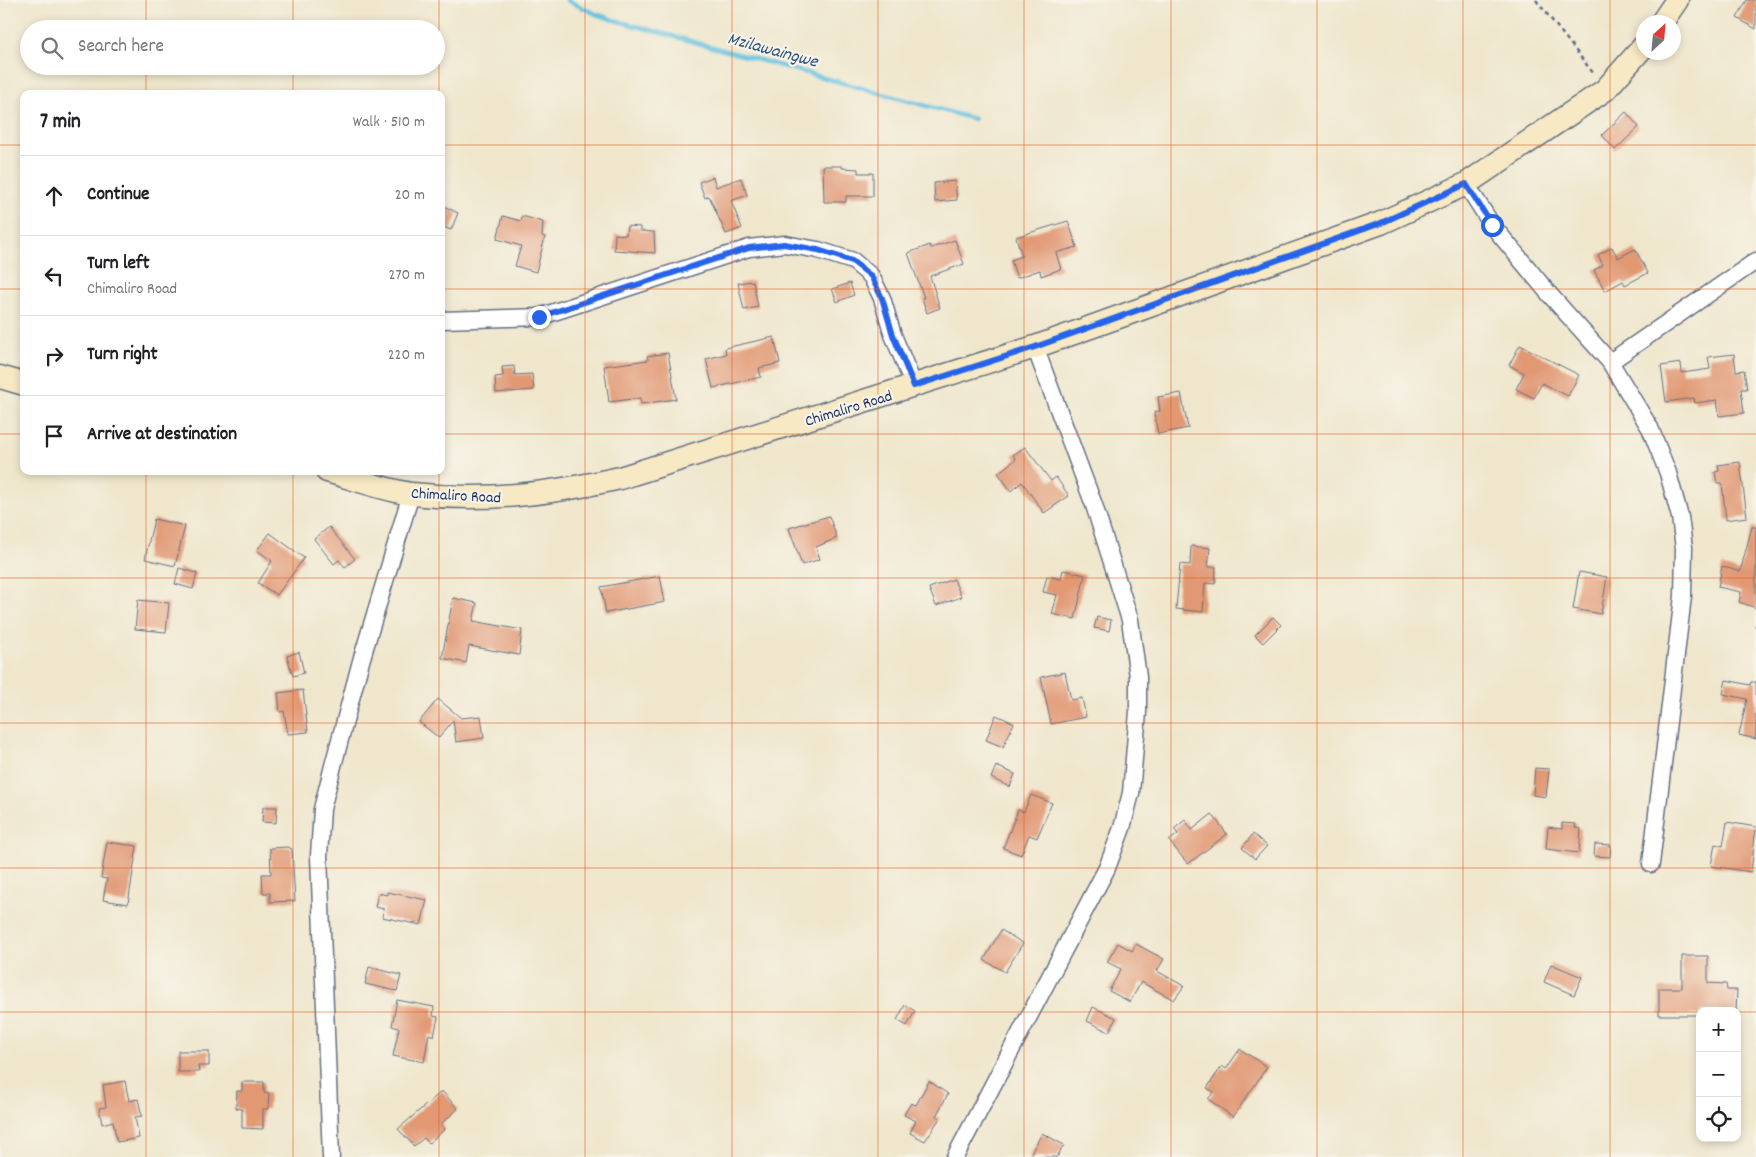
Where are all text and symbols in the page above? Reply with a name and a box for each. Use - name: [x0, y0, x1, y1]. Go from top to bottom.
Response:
- north arrow: [1636, 15, 1681, 60]
- search box: [20, 20, 445, 75]
- water label: Mzilawaingwe: [724, 27, 821, 76]
- icon: search: [38, 34, 66, 62]
- text: Search here: [78, 34, 164, 61]
- text: 7 min: [40, 108, 81, 138]
- text: Walk · 510 m: [353, 111, 425, 134]
- icon: ahead: [40, 182, 68, 210]
- text: Continue: [87, 182, 149, 209]
- text: 20 m: [395, 184, 425, 207]
- route start: [1481, 214, 1504, 237]
- text: Turn left: [87, 251, 150, 278]
- icon: left: [40, 262, 68, 290]
- text: 270 m: [389, 264, 425, 287]
- text: Chimaliro Road: [87, 278, 177, 301]
- route end: [528, 306, 551, 329]
- icon: right: [40, 342, 68, 370]
- text: Turn right: [87, 342, 158, 369]
- text: 220 m: [388, 344, 425, 367]
- street label: Chimaliro Road: [802, 385, 895, 434]
- icon: arrive: [40, 422, 68, 450]
- text: Arrive at destination: [87, 422, 237, 449]
- street label: Chimaliro Road: [410, 483, 501, 510]
- map controls: [1696, 1007, 1741, 1142]
- button: +: [1696, 1007, 1741, 1052]
- button: −: [1696, 1052, 1741, 1097]
- button: locate: [1696, 1097, 1741, 1142]

